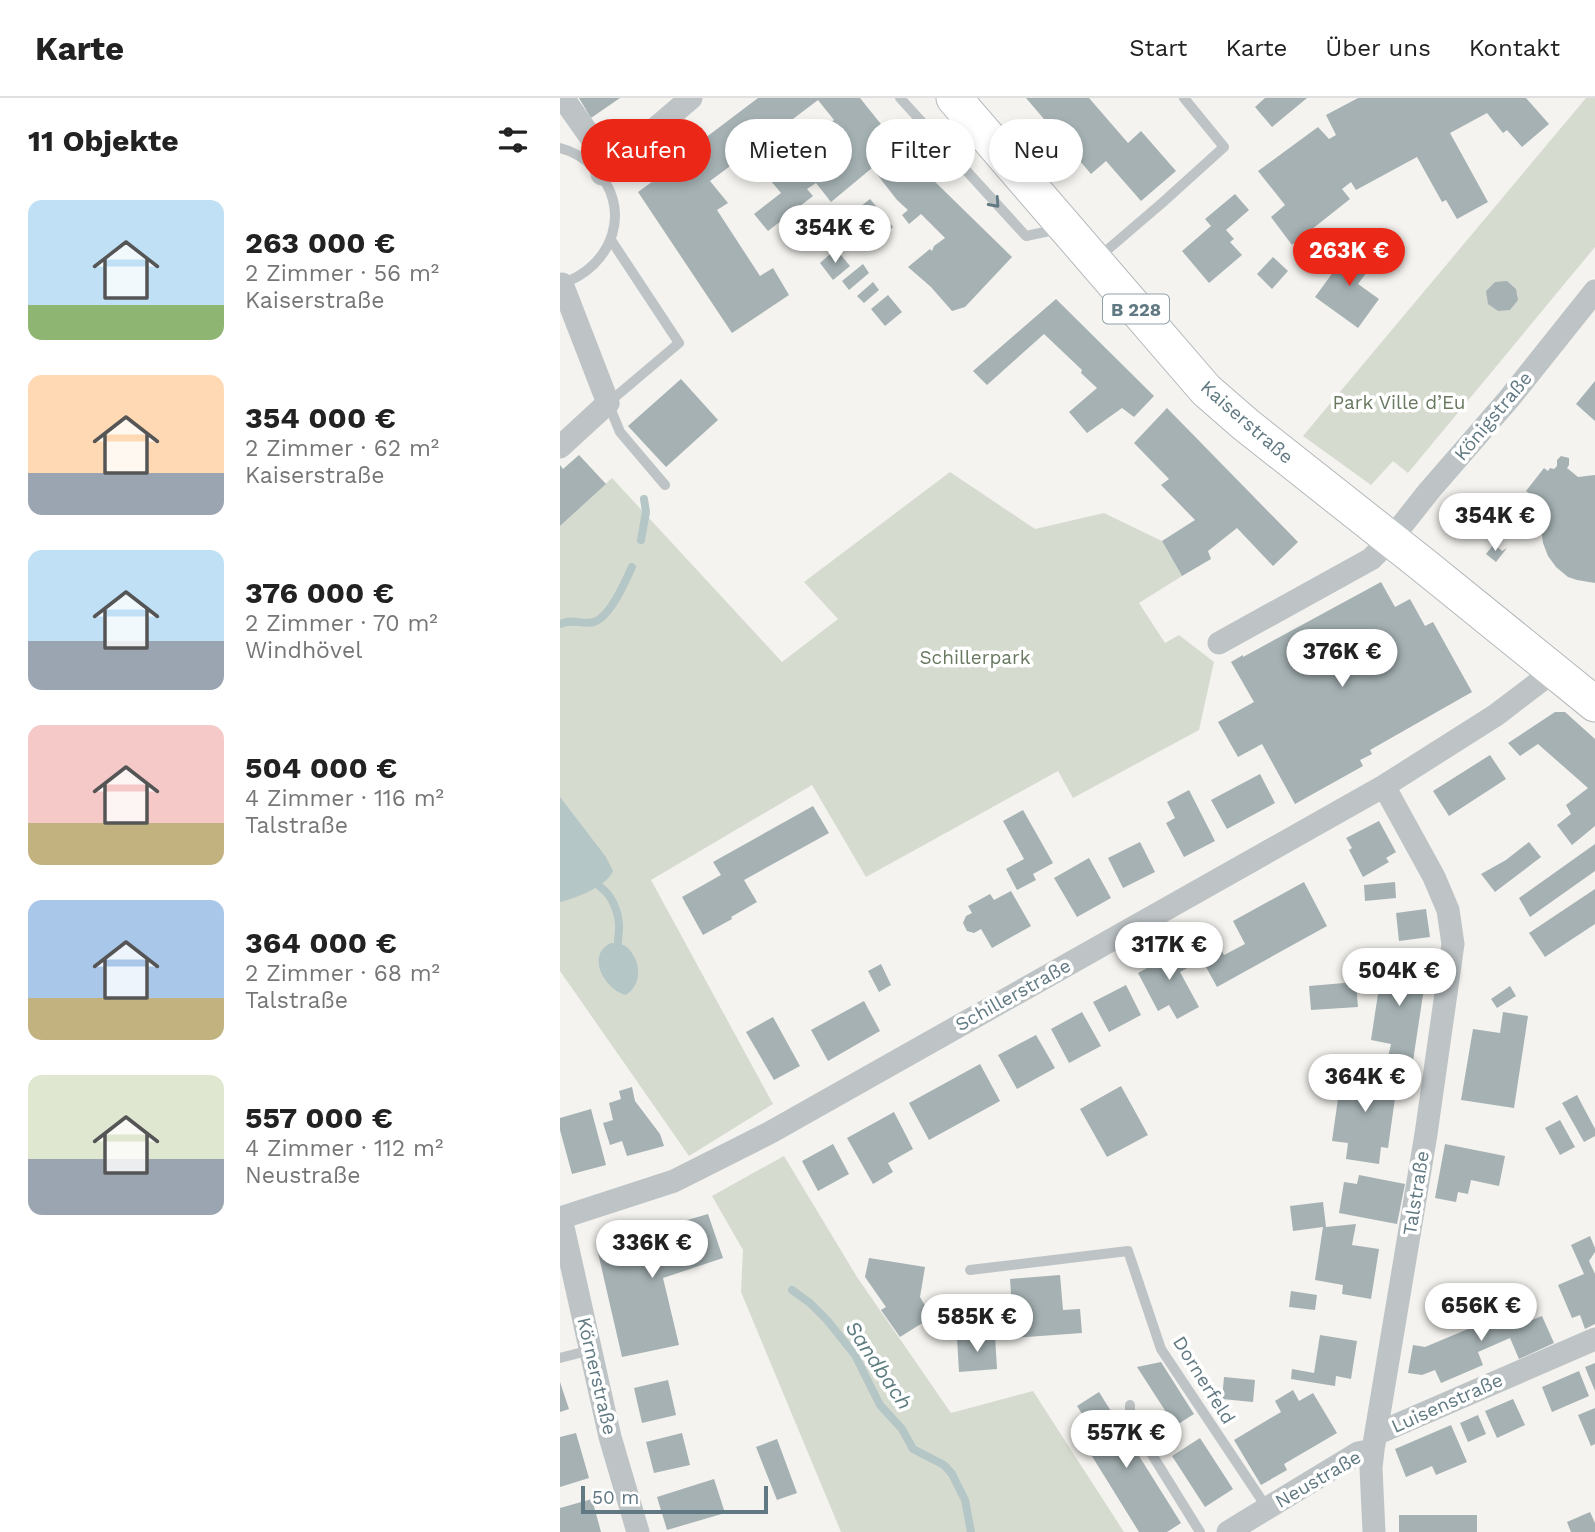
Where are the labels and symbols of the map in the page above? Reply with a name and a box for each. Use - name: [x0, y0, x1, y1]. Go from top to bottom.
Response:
- one-way arrow: [987, 195, 999, 208]
- pin: 354K €: [778, 206, 892, 265]
- pin: 263K €: [1292, 228, 1406, 288]
- road number: B 228: [1103, 294, 1169, 324]
- street label: Königstraße: [1449, 367, 1537, 465]
- street label: Kaiserstraße: [1196, 376, 1298, 468]
- park label: Park Ville d’Eu: [1332, 391, 1466, 414]
- pin: 354K €: [1438, 494, 1552, 553]
- pin: 376K €: [1285, 630, 1399, 689]
- park label: Schillerpark: [919, 646, 1031, 669]
- pin: 317K €: [1112, 922, 1226, 982]
- pin: 504K €: [1342, 948, 1456, 1008]
- street label: Schillerstraße: [951, 954, 1075, 1036]
- pin: 364K €: [1308, 1054, 1422, 1114]
- street label: Talstraße: [1398, 1149, 1434, 1237]
- pin: 336K €: [595, 1220, 709, 1280]
- pin: 656K €: [1424, 1284, 1538, 1343]
- pin: 585K €: [920, 1294, 1034, 1354]
- street label: Körnerstraße: [572, 1315, 622, 1437]
- water label: Sandbach: [840, 1316, 918, 1414]
- street label: Dornerfeld: [1168, 1332, 1240, 1428]
- street label: Luisenstraße: [1388, 1368, 1506, 1438]
- pin: 557K €: [1069, 1410, 1183, 1470]
- street label: Neustraße: [1271, 1445, 1365, 1513]
- scale bar: [581, 1483, 768, 1515]

